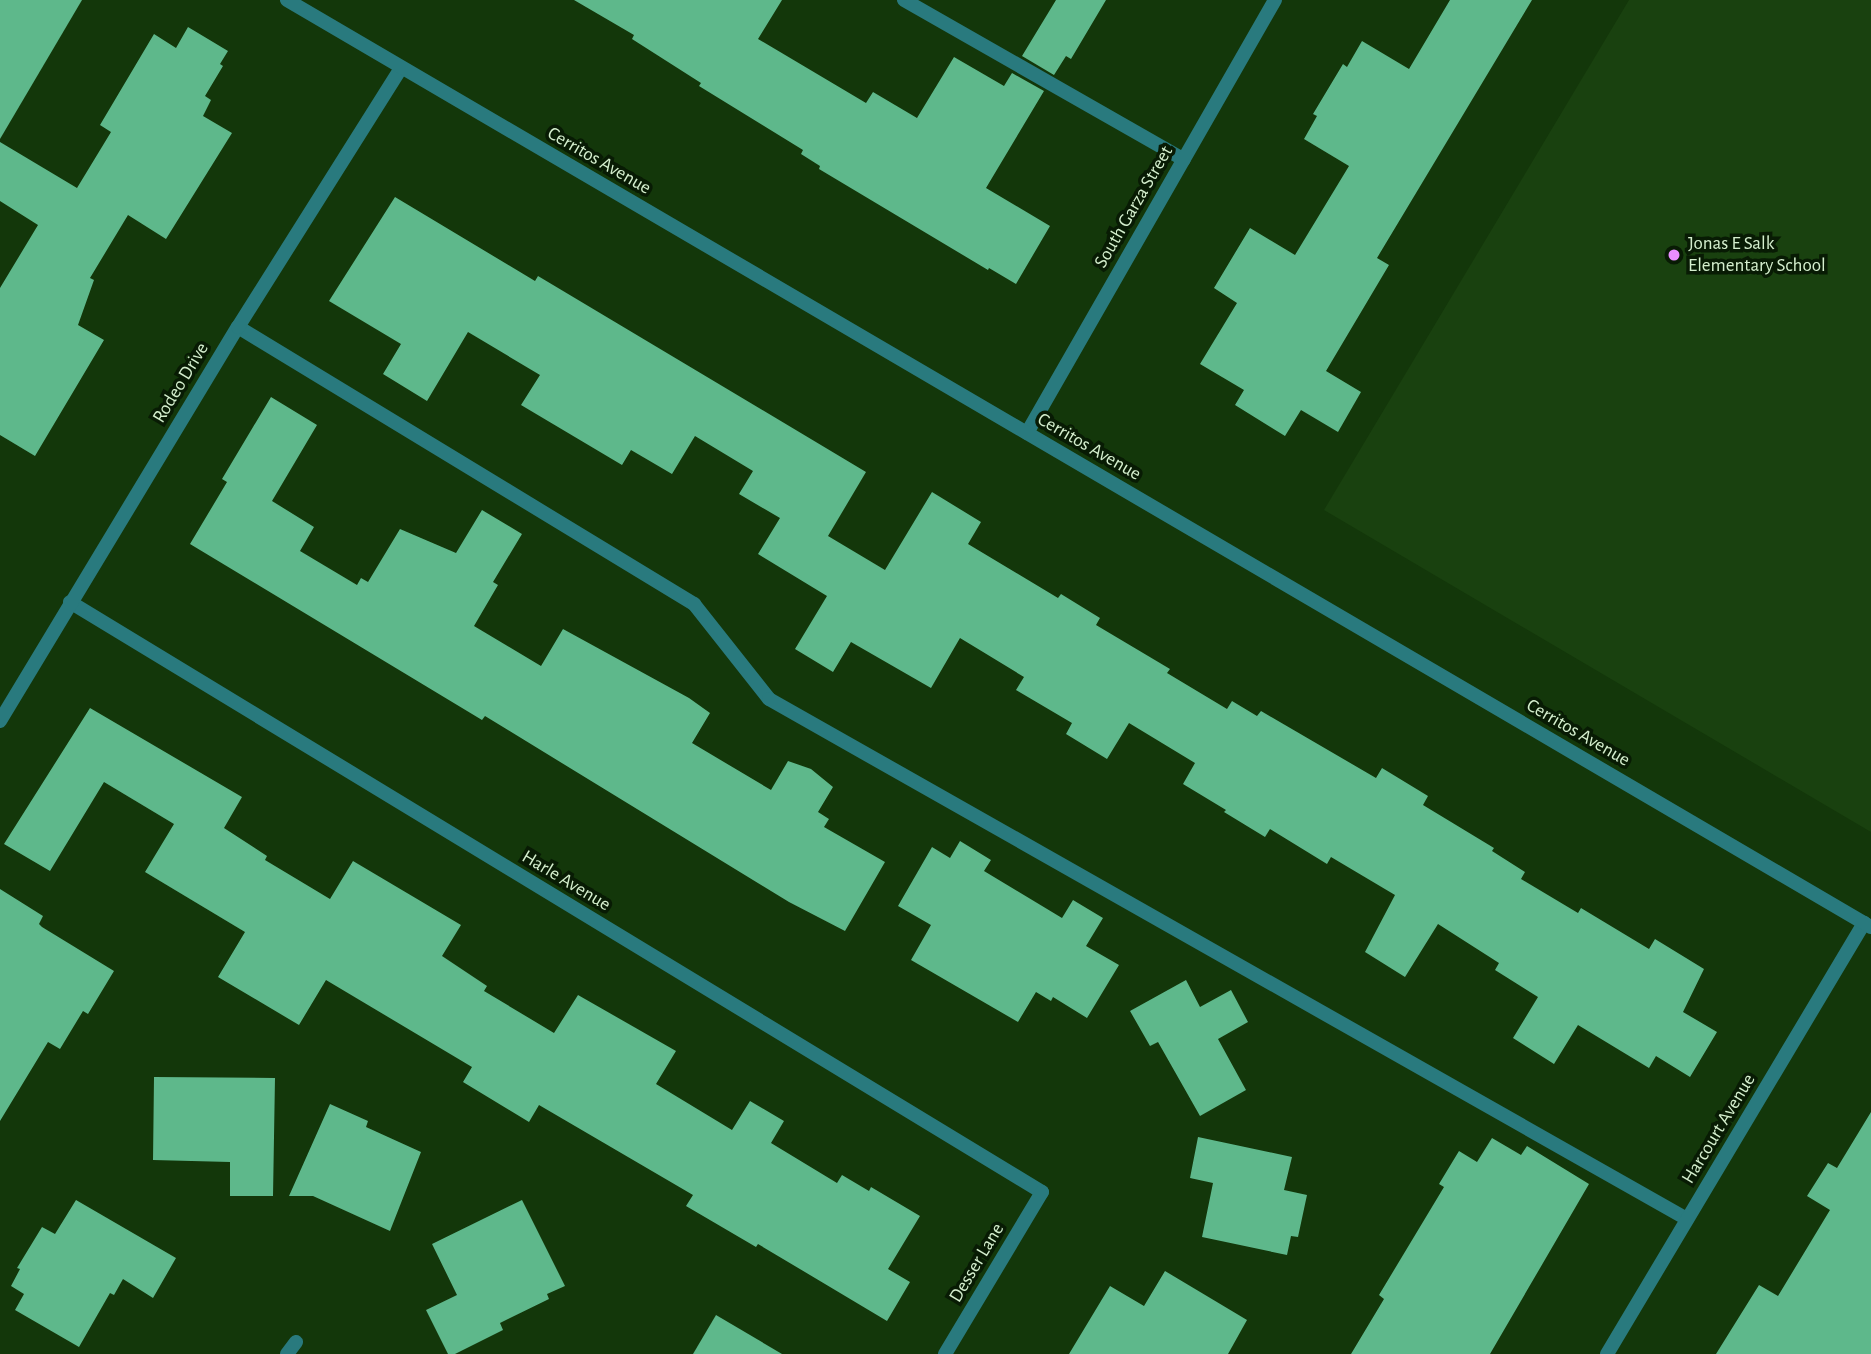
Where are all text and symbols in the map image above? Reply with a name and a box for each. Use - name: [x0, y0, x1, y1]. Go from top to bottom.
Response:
- street label: Cerritos Avenue: [543, 122, 655, 200]
- street label: South Garza Street: [1090, 142, 1178, 272]
- place label: Jonas E Salk Elementary School: [1688, 233, 1826, 277]
- marker: Jonas E Salk Elementary School: [1666, 247, 1682, 263]
- street label: Rodeo Drive: [148, 339, 214, 427]
- street label: Cerritos Avenue: [1033, 408, 1145, 486]
- street label: Cerritos Avenue: [1522, 694, 1634, 772]
- street label: Harle Avenue: [518, 846, 614, 916]
- street label: Harcourt Avenue: [1677, 1070, 1761, 1188]
- street label: Desser Lane: [945, 1219, 1009, 1307]

